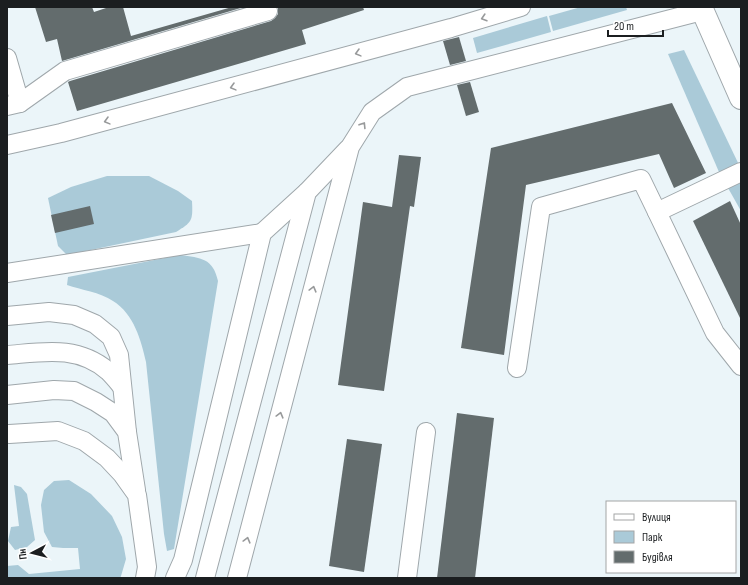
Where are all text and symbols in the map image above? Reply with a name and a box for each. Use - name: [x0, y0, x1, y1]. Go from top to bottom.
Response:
- scale bar: [608, 12, 663, 38]
- one-way arrow: [480, 13, 487, 22]
- text: 20 m: [614, 19, 634, 34]
- one-way arrow: [355, 48, 362, 57]
- one-way arrow: [230, 82, 237, 91]
- one-way arrow: [104, 116, 111, 124]
- one-way arrow: [359, 123, 366, 130]
- one-way arrow: [308, 286, 317, 293]
- one-way arrow: [275, 411, 284, 418]
- legend: [606, 501, 736, 573]
- text: Вулиця: [642, 510, 671, 525]
- text: Парк: [642, 530, 663, 545]
- north arrow: [12, 533, 52, 573]
- one-way arrow: [242, 537, 250, 544]
- text: Пн: [15, 548, 30, 560]
- text: Будівля: [642, 550, 673, 565]

